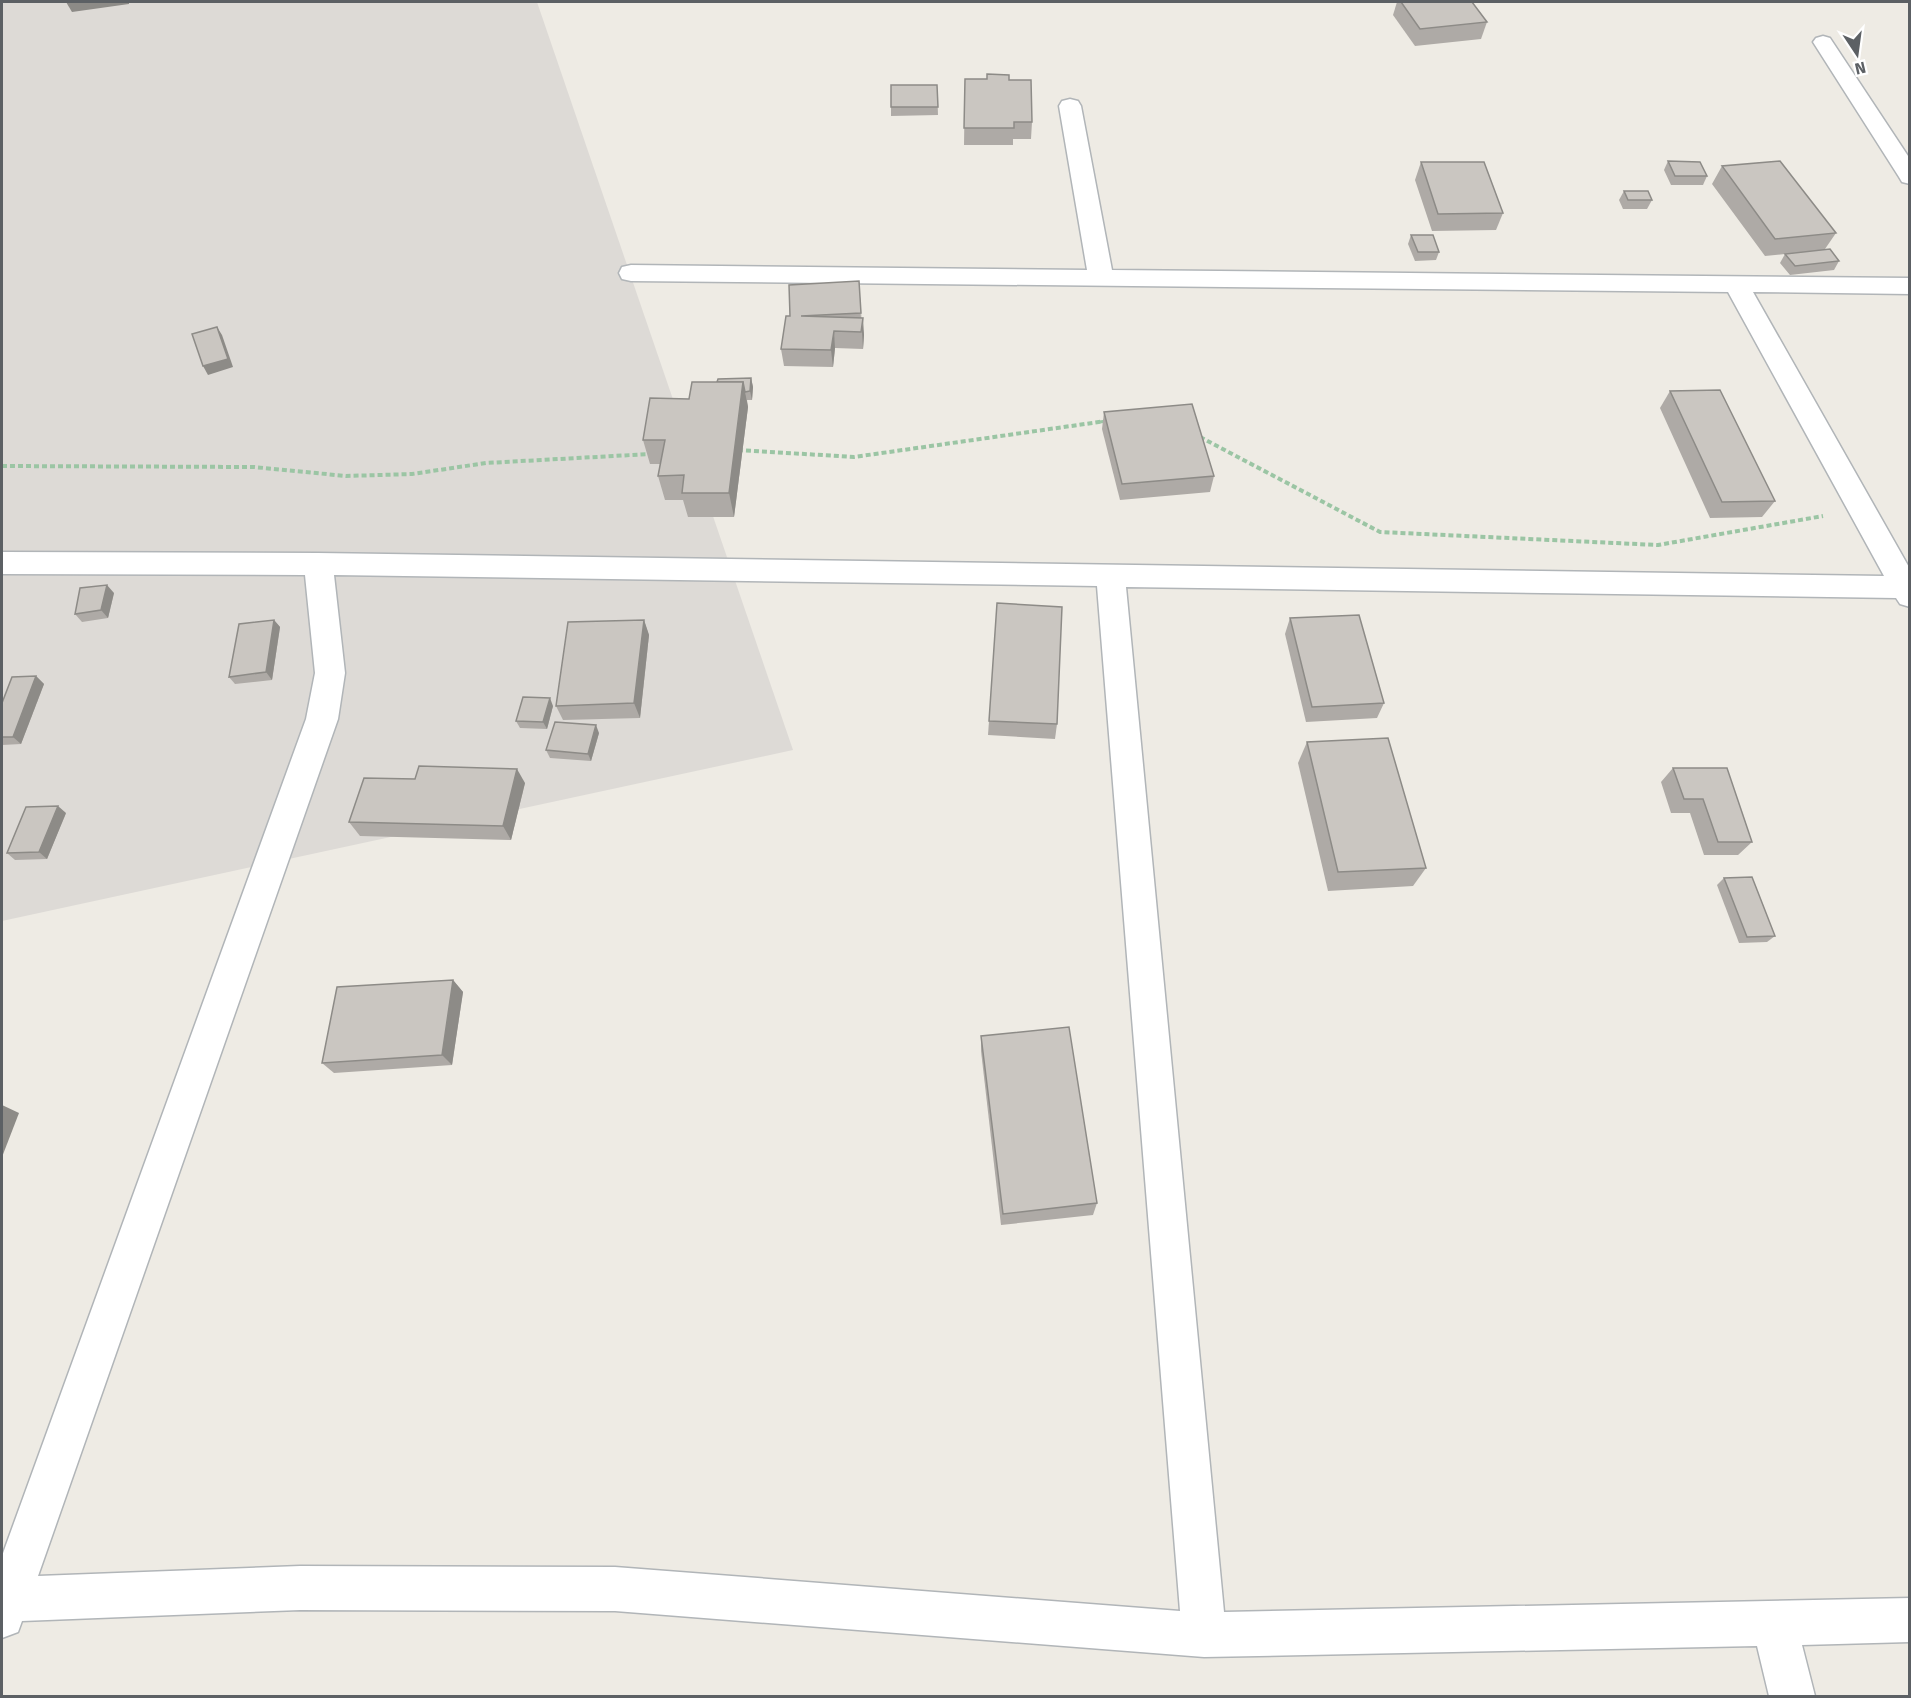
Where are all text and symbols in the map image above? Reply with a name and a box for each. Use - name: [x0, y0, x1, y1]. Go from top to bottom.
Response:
- north arrow: [1827, 24, 1887, 84]
- text: N: [1853, 58, 1868, 79]

